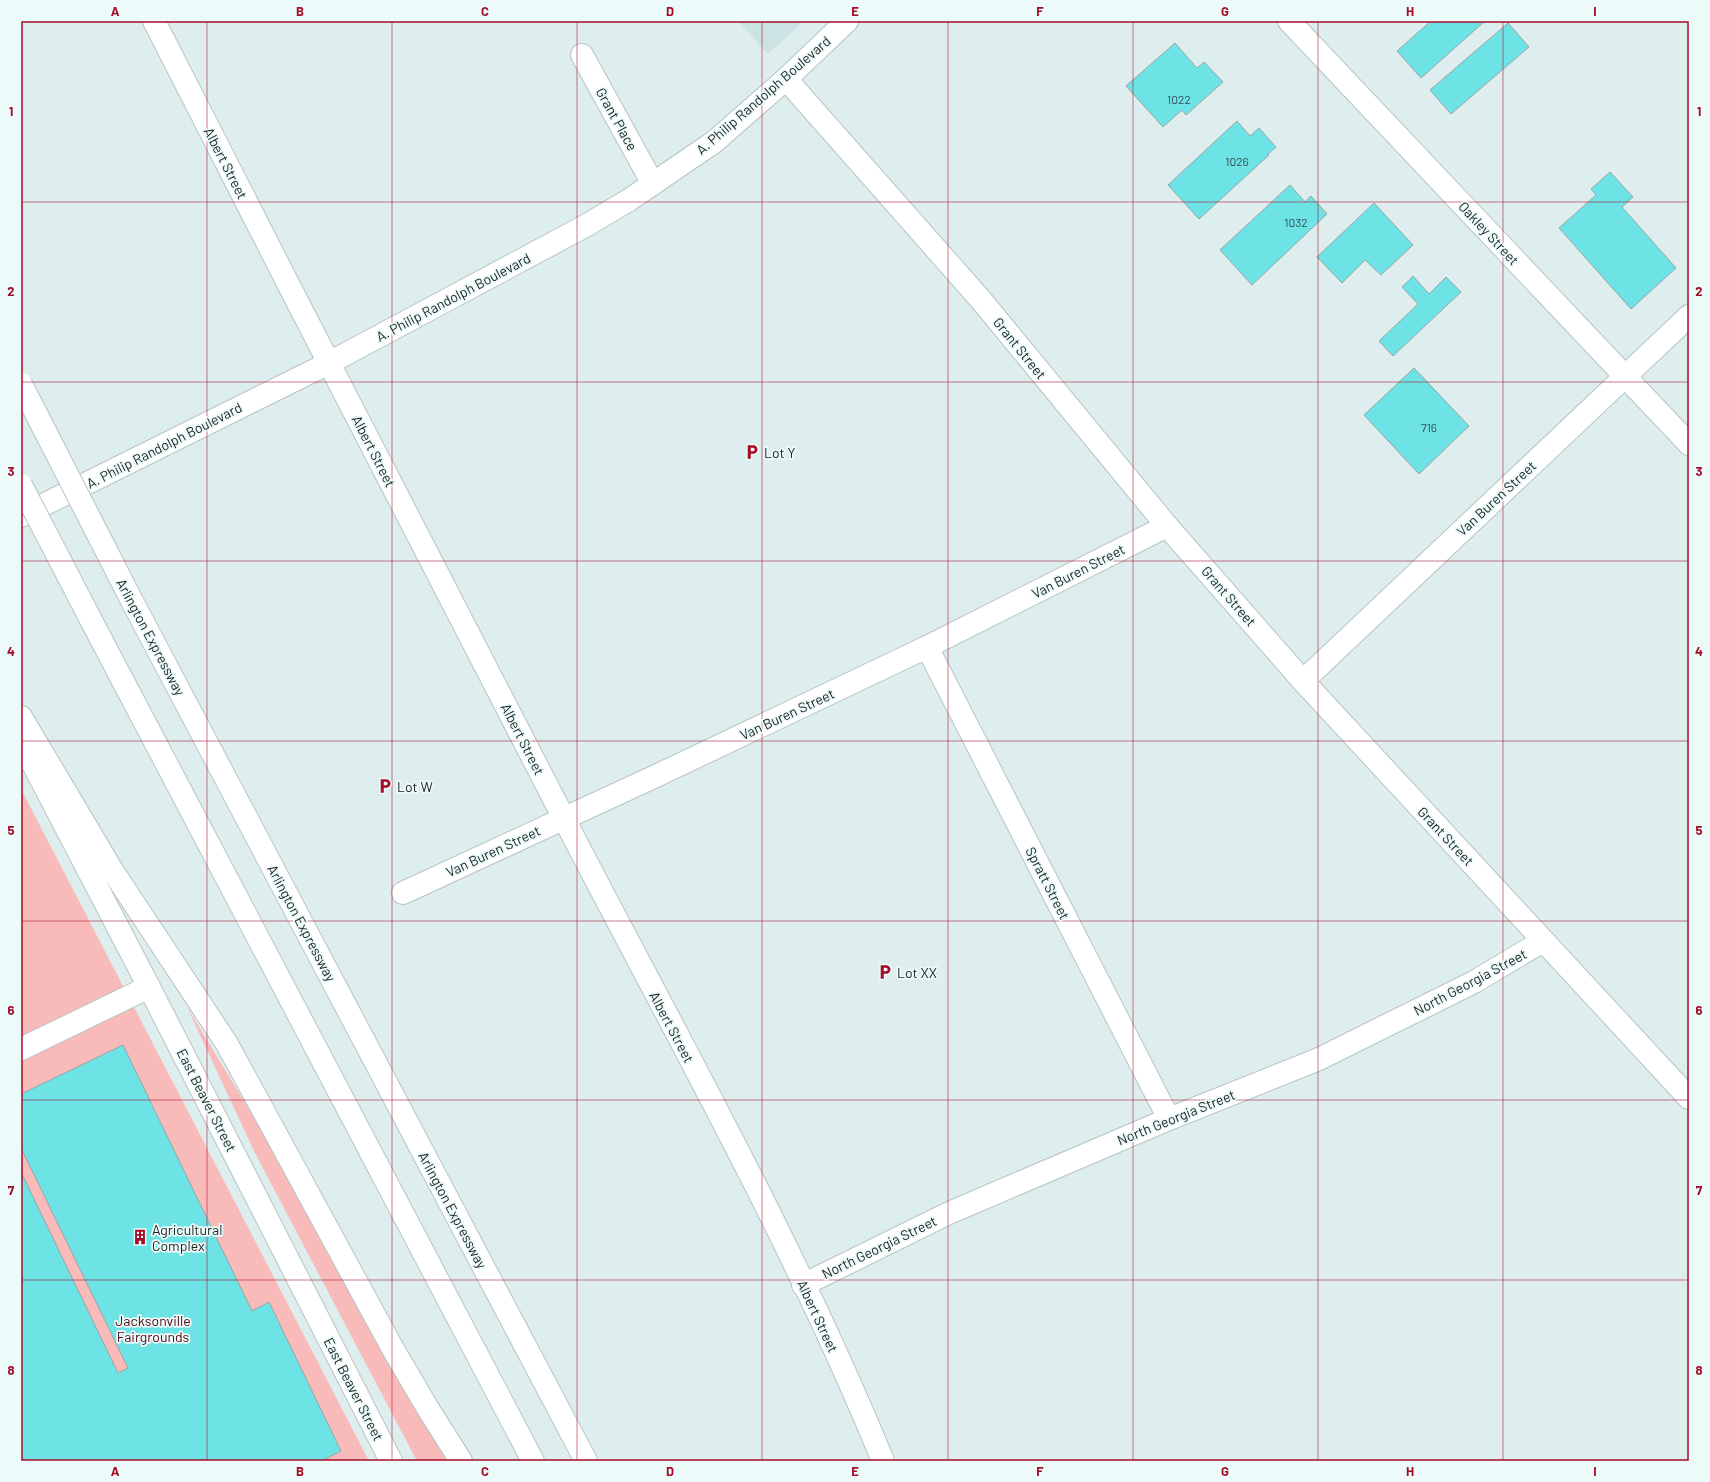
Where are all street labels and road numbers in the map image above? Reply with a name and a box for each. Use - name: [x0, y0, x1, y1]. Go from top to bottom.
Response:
- street label: A. Philip Randolph Boulevard: [692, 32, 834, 158]
- street label: Grant Place: [593, 84, 641, 154]
- street label: Albert Street: [201, 124, 251, 202]
- street label: Oakley Street: [1455, 198, 1523, 268]
- street label: A. Philip Randolph Boulevard: [373, 249, 533, 345]
- street label: Grant Street: [990, 314, 1050, 382]
- street label: A. Philip Randolph Boulevard: [83, 398, 245, 492]
- street label: Albert Street: [349, 412, 399, 490]
- street label: Van Buren Street: [1453, 457, 1539, 539]
- street label: Van Buren Street: [1029, 540, 1127, 602]
- street label: Grant Street: [1198, 562, 1260, 630]
- street label: Arlington Expressway: [113, 576, 189, 699]
- street label: Van Buren Street: [737, 685, 837, 743]
- street label: Albert Street: [498, 700, 548, 778]
- street label: Grant Street: [1414, 803, 1478, 869]
- street label: Van Buren Street: [443, 822, 543, 880]
- street label: Spratt Street: [1022, 844, 1074, 922]
- street label: Arlington Expressway: [264, 862, 340, 985]
- street label: North Georgia Street: [1411, 945, 1529, 1019]
- street label: Albert Street: [646, 989, 698, 1065]
- street label: East Beaver Street: [174, 1046, 240, 1154]
- street label: North Georgia Street: [1115, 1086, 1237, 1148]
- street label: Arlington Expressway: [415, 1149, 491, 1272]
- street label: North Georgia Street: [819, 1212, 939, 1282]
- street label: Albert Street: [794, 1277, 842, 1355]
- street label: East Beaver Street: [321, 1335, 387, 1443]

